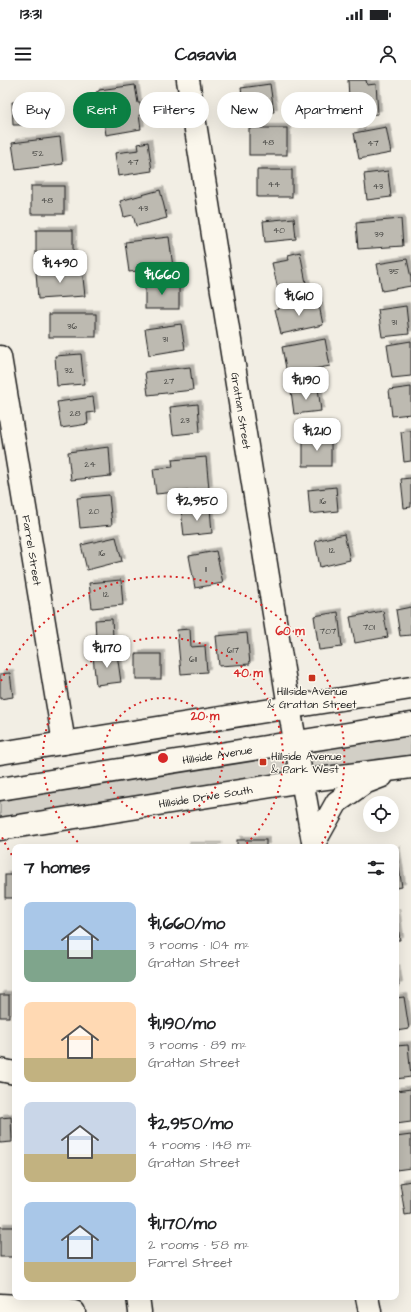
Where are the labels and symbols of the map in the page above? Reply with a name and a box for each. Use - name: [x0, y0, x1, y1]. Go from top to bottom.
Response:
- house number: 48: [262, 136, 274, 149]
- house number: 47: [367, 137, 379, 150]
- house number: 52: [32, 147, 45, 160]
- house number: 47: [127, 156, 139, 169]
- house number: 44: [268, 178, 280, 191]
- house number: 43: [373, 180, 384, 193]
- house number: 48: [41, 194, 53, 207]
- house number: 43: [138, 202, 149, 215]
- house number: 40: [273, 224, 285, 237]
- house number: 39: [374, 228, 384, 241]
- pin: $1,490: [27, 250, 93, 284]
- pin: $1,660: [129, 262, 195, 296]
- house number: 35: [389, 265, 400, 278]
- pin: $1,610: [266, 283, 332, 317]
- house number: 31: [391, 316, 397, 329]
- house number: 36: [67, 320, 77, 333]
- house number: 31: [162, 333, 168, 346]
- house number: 32: [64, 364, 75, 377]
- pin: $1,190: [273, 367, 339, 401]
- street label: Grattan Street: [227, 371, 254, 451]
- house number: 27: [164, 375, 175, 388]
- house number: 28: [70, 407, 81, 420]
- house number: 23: [180, 414, 190, 427]
- pin: $1,210: [284, 418, 350, 452]
- house number: 24: [84, 458, 96, 471]
- pin: $2,950: [164, 488, 230, 522]
- house number: 16: [320, 495, 327, 508]
- house number: 20: [89, 505, 100, 518]
- street label: Farrel Street: [18, 514, 45, 587]
- house number: 12: [329, 544, 336, 557]
- house number: 16: [99, 547, 106, 560]
- house number: 11: [205, 563, 207, 576]
- house number: 12: [103, 588, 110, 601]
- house number: 701: [363, 621, 375, 634]
- text: 60 m: [275, 623, 305, 640]
- house number: 707: [320, 625, 337, 638]
- pin: $1,170: [74, 635, 140, 669]
- house number: 617: [227, 644, 240, 657]
- house number: 611: [189, 653, 197, 666]
- text: 40 m: [233, 665, 264, 682]
- marker: Hillside Avenue & Grattan Street: [307, 673, 317, 683]
- place label: Hillside Avenue & Grattan Street: [267, 684, 357, 712]
- text: 20 m: [190, 708, 220, 725]
- street label: Hillside Avenue: [181, 742, 254, 768]
- place label: Hillside Avenue & Park West: [271, 749, 342, 777]
- centre of rings: [156, 751, 170, 765]
- marker: Hillside Avenue & Park West: [258, 757, 268, 767]
- street label: Hillside Drive South: [158, 782, 254, 812]

